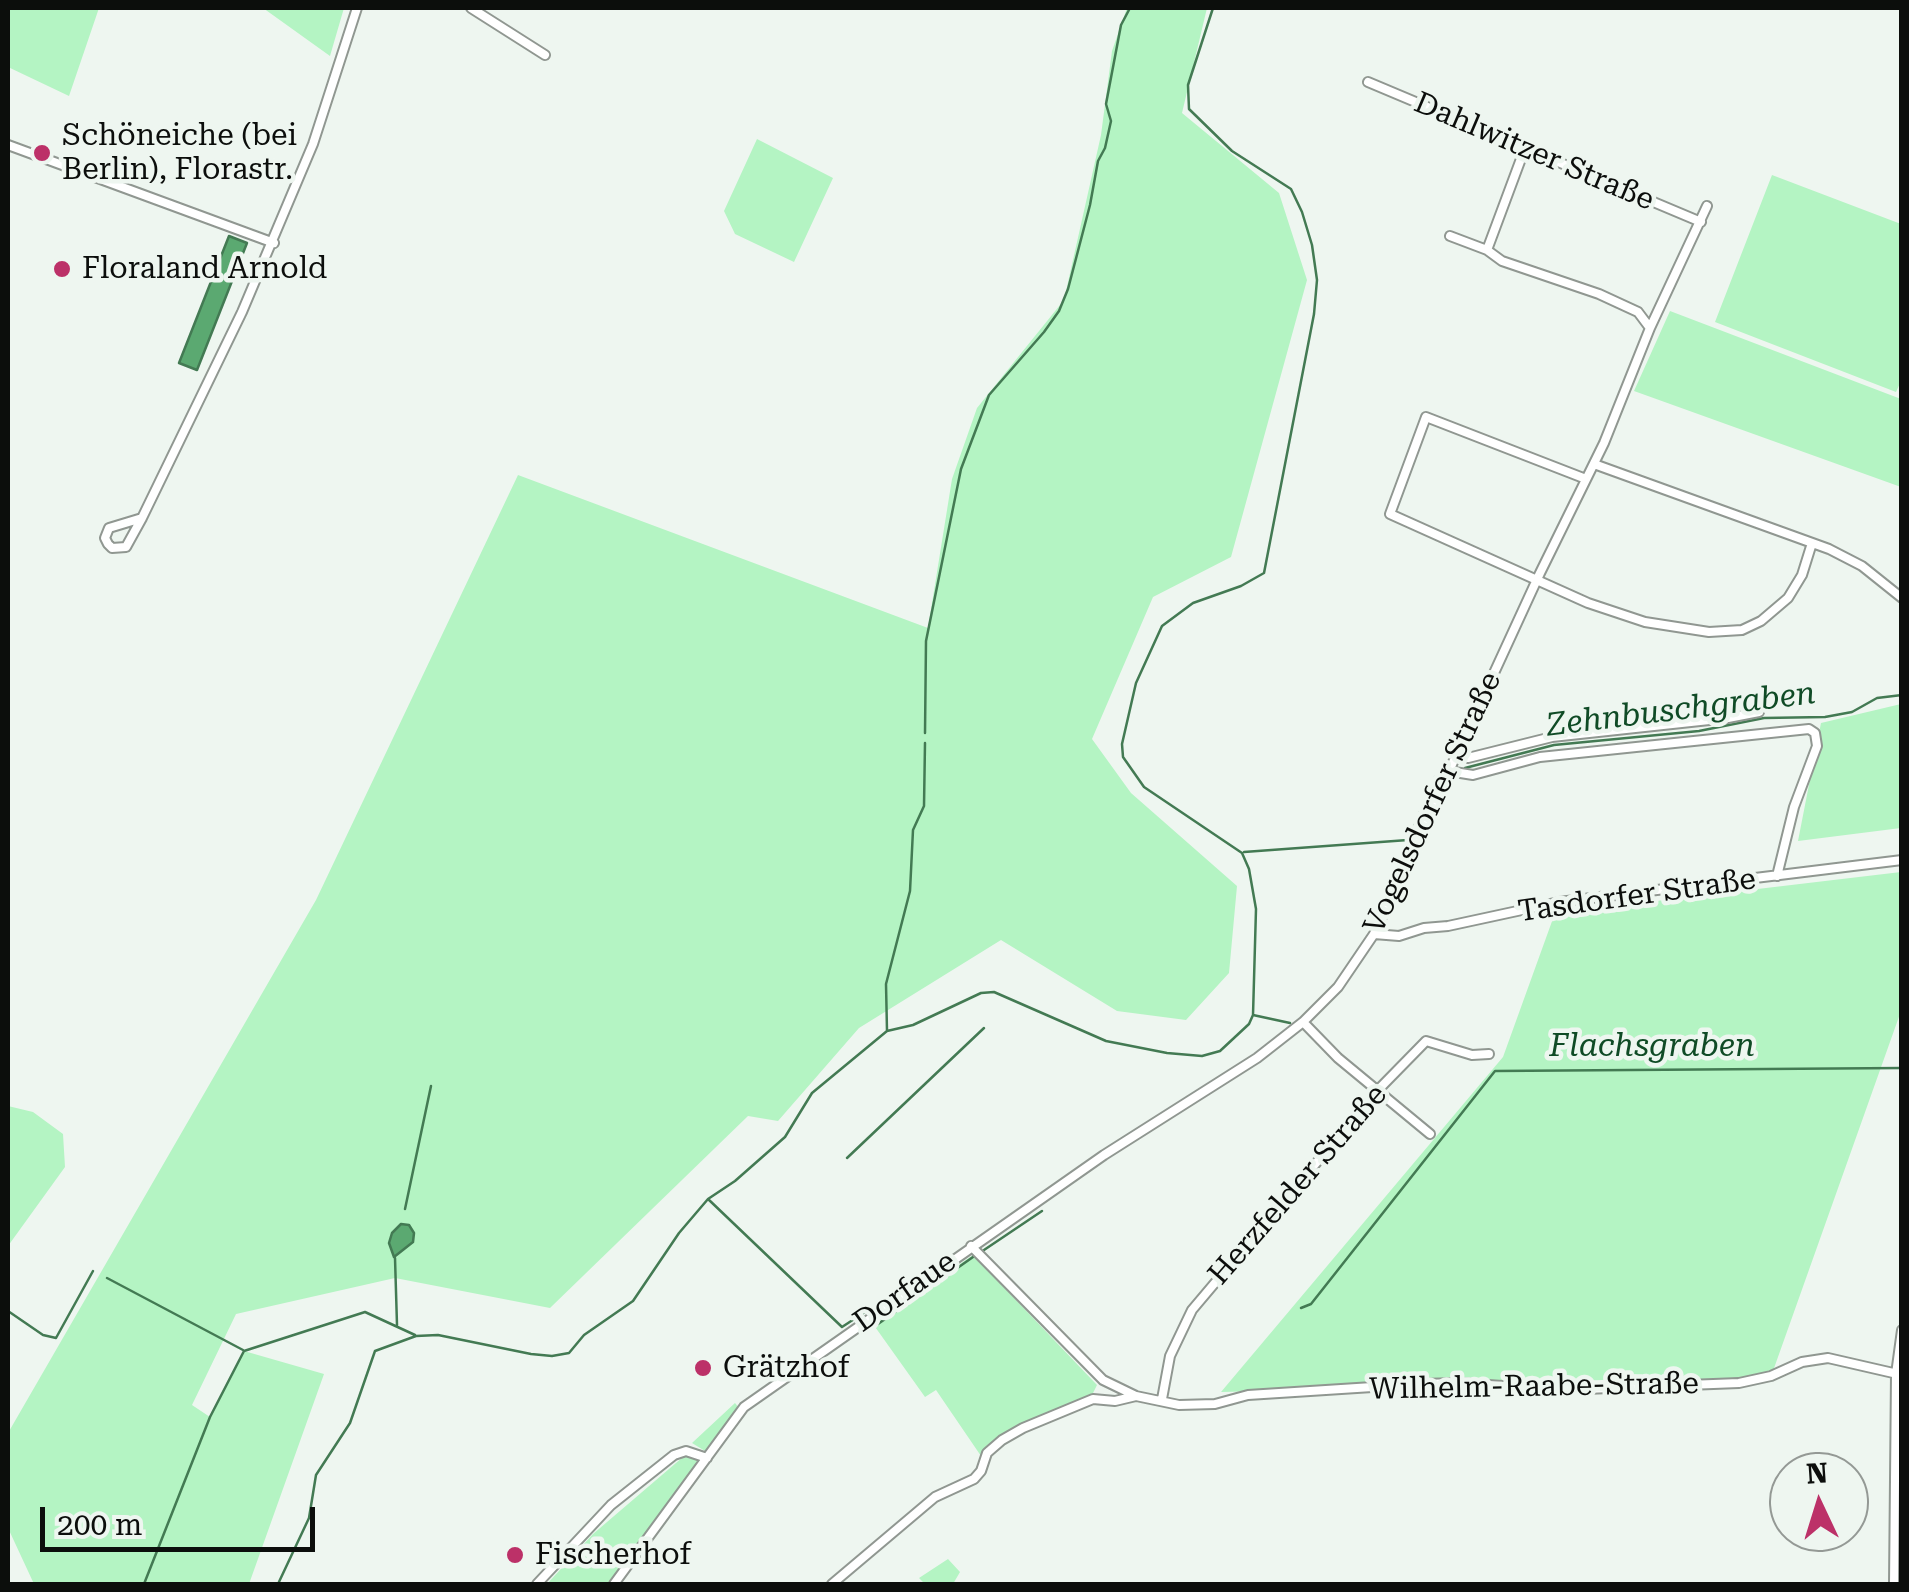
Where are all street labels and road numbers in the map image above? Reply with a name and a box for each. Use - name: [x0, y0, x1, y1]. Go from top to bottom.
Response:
- street label: Dahlwitzer Straße: [1409, 85, 1659, 219]
- street label: Vogelsdorfer Straße: [1357, 666, 1509, 940]
- street label: Tasdorfer Straße: [1516, 861, 1758, 931]
- street label: Herzfelder Straße: [1201, 1078, 1395, 1292]
- street label: Dorfaue: [847, 1244, 963, 1340]
- street label: Wilhelm-Raabe-Straße: [1369, 1366, 1699, 1408]

